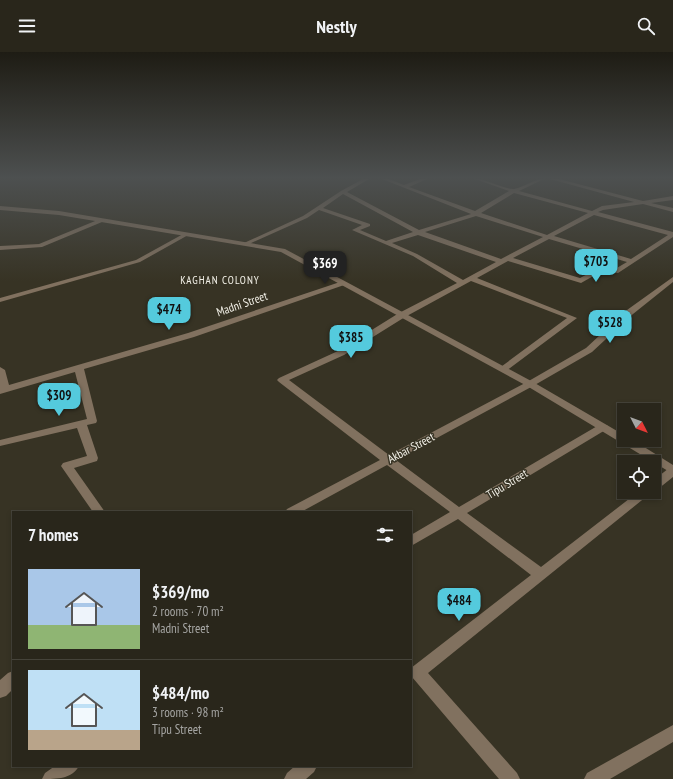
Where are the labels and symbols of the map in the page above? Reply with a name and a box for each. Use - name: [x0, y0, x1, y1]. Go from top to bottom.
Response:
- pin: $703: [572, 249, 620, 283]
- pin: $369: [301, 251, 349, 285]
- district label: KAGHAN COLONY: [180, 273, 260, 287]
- street label: Madni Street: [214, 288, 270, 319]
- pin: $474: [145, 297, 193, 331]
- pin: $528: [586, 310, 634, 344]
- pin: $385: [327, 325, 375, 359]
- pin: $309: [35, 383, 83, 417]
- north arrow: [617, 403, 661, 447]
- street label: Akbar Street: [385, 429, 437, 466]
- street label: Tipu Street: [483, 465, 531, 502]
- pin: $484: [435, 588, 483, 622]

